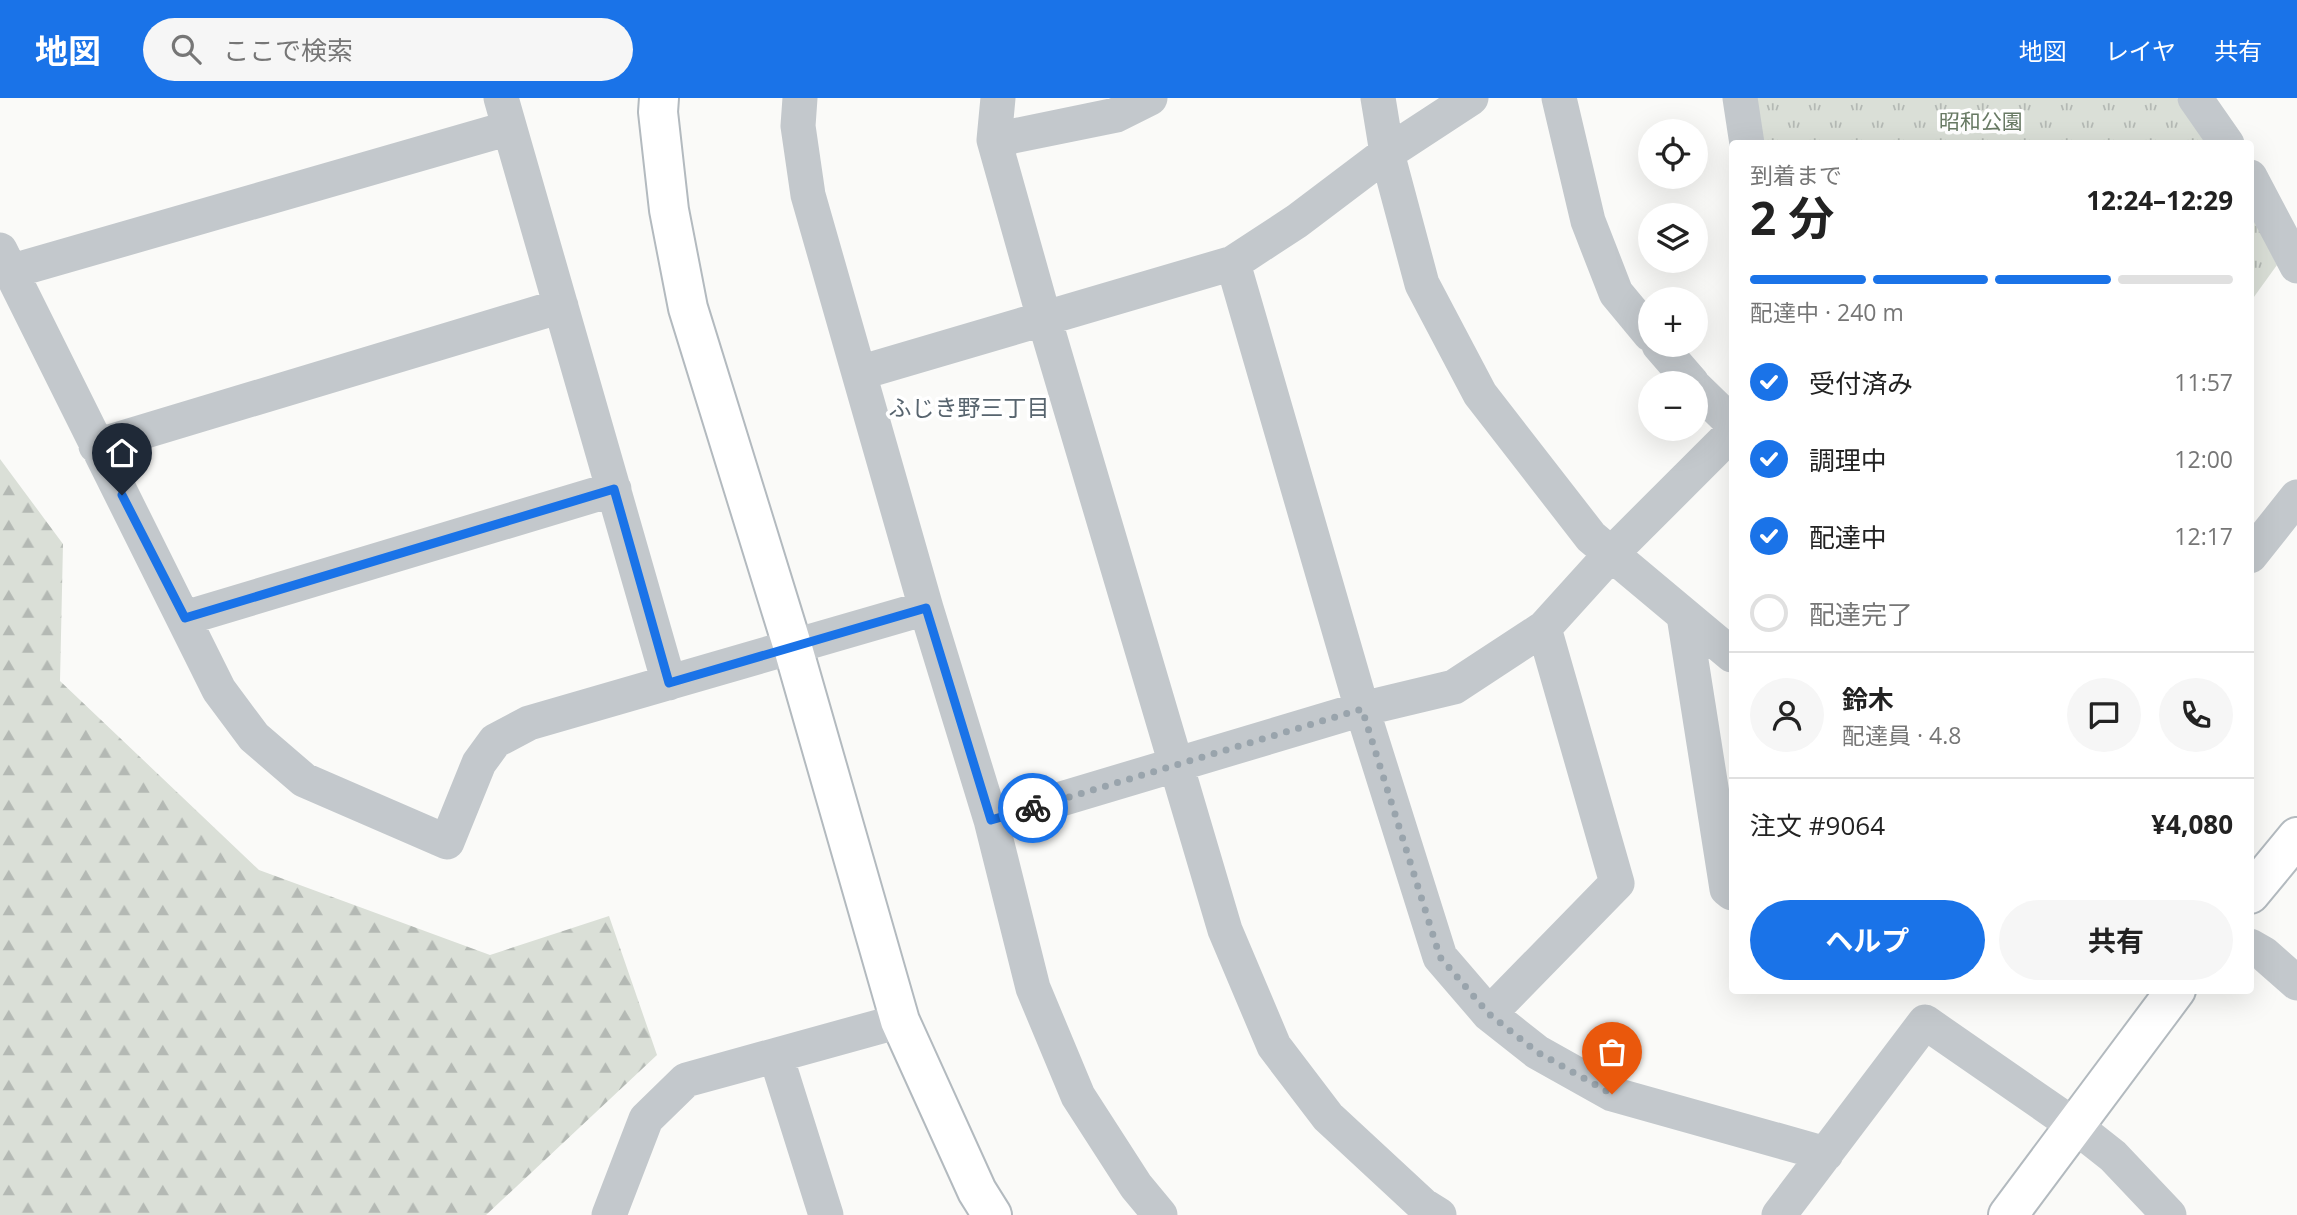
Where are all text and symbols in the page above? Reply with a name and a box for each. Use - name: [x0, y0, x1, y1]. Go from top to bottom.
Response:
- search box: [143, 18, 633, 81]
- text: 地図: [35, 28, 101, 73]
- icon: search: [167, 30, 205, 68]
- text: ここで検索: [223, 32, 353, 68]
- text: 地図: [2019, 34, 2067, 67]
- text: レイヤ: [2105, 34, 2176, 67]
- text: 共有: [2214, 34, 2262, 67]
- park label: 昭和公園: [1939, 107, 2023, 135]
- map controls: [1638, 119, 1708, 441]
- button: locate: [1638, 119, 1708, 189]
- text: 到着まで: [1750, 159, 1842, 191]
- text: 12:24–12:29: [2086, 182, 2233, 218]
- text: 2 分: [1750, 186, 1834, 248]
- button: layers: [1638, 203, 1708, 273]
- button: +: [1638, 287, 1708, 357]
- text: 配達中 · 240 m: [1750, 296, 1904, 328]
- icon: check: [1750, 363, 1788, 401]
- text: 受付済み: [1809, 365, 1913, 401]
- text: 11:57: [2174, 366, 2233, 398]
- button: −: [1638, 371, 1708, 441]
- district label: ふじき野三丁目: [889, 391, 1050, 423]
- pin: [92, 423, 152, 495]
- icon: home: [103, 434, 141, 472]
- icon: check: [1750, 440, 1788, 478]
- text: 調理中: [1809, 442, 1887, 478]
- text: 12:00: [2174, 443, 2233, 475]
- icon: check: [1750, 517, 1788, 555]
- text: 配達中: [1809, 519, 1887, 555]
- text: 12:17: [2174, 520, 2233, 552]
- text: 配達完了: [1809, 596, 1913, 632]
- button: person: [1750, 678, 1824, 752]
- button: chat: [2067, 678, 2141, 752]
- button: phone: [2159, 678, 2233, 752]
- text: 鈴木: [1842, 681, 1894, 717]
- text: 配達員 · 4.8: [1842, 719, 1961, 751]
- courier: [998, 773, 1068, 843]
- icon: bike: [1014, 789, 1052, 827]
- text: ¥4,080: [2151, 806, 2233, 842]
- text: 注文 #9064: [1750, 807, 1885, 843]
- button: ヘルプ: [1750, 900, 1985, 980]
- button: 共有: [1999, 900, 2233, 980]
- pin: [1582, 1022, 1642, 1094]
- icon: bag: [1593, 1033, 1631, 1071]

